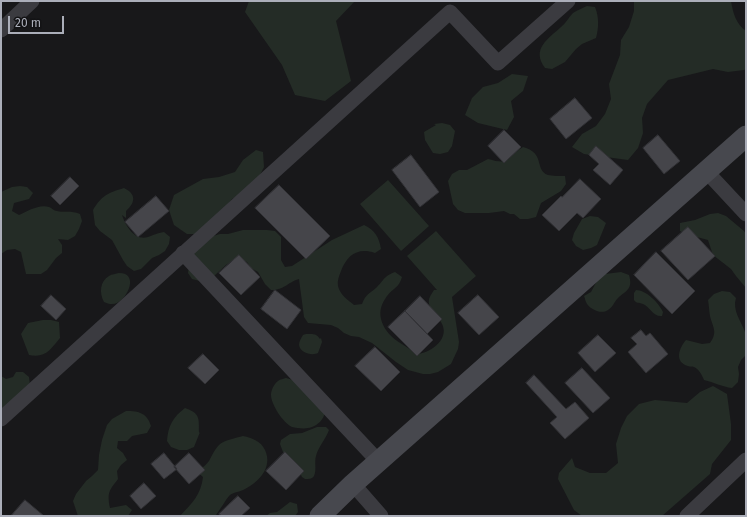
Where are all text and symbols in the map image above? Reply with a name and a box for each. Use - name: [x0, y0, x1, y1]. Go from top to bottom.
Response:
- scale bar: [10, 8, 66, 34]
- text: 20 m: [15, 16, 41, 30]

